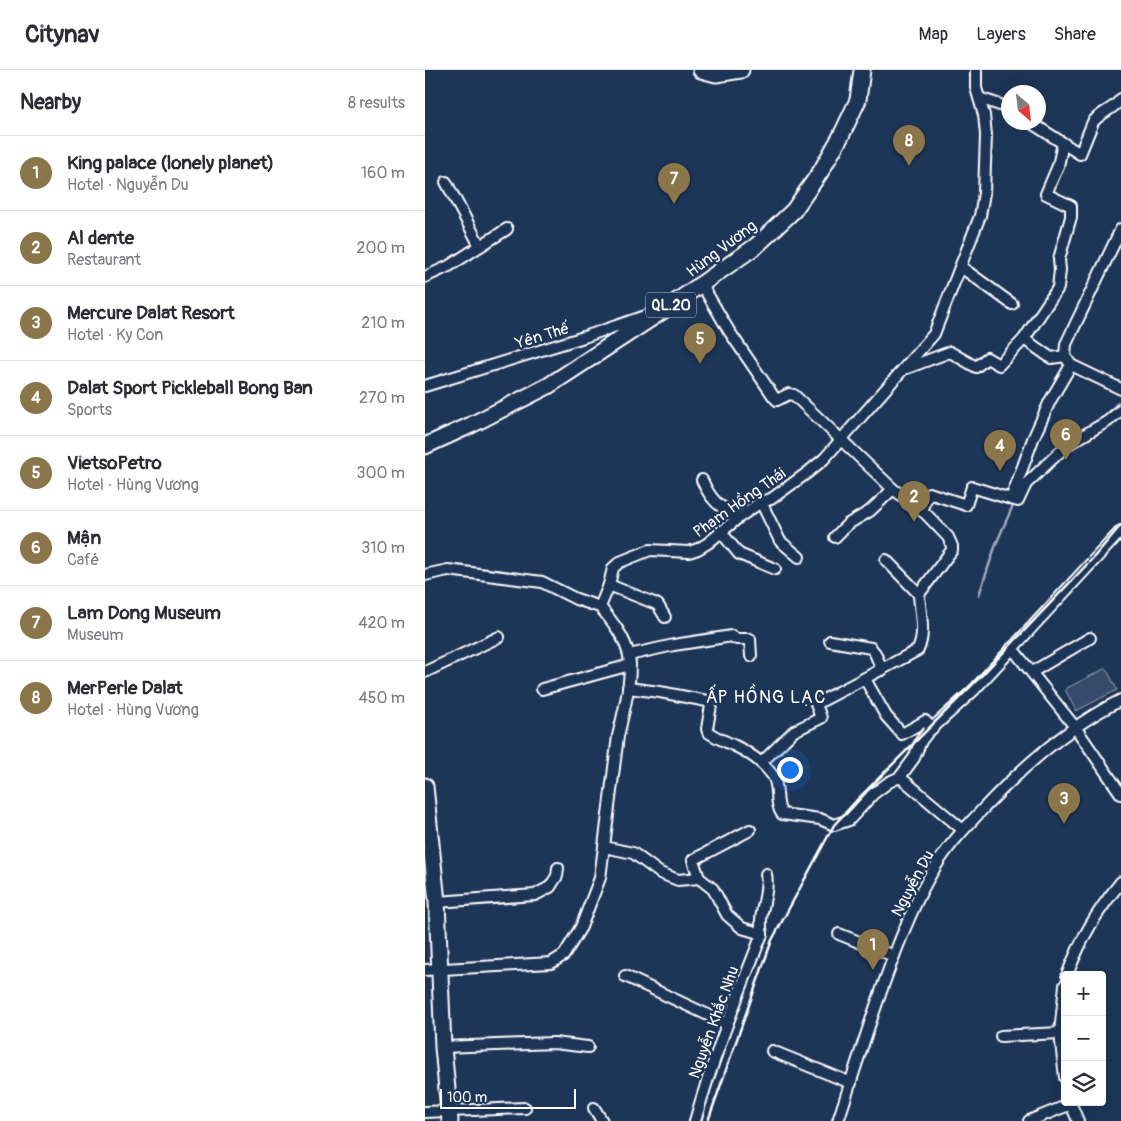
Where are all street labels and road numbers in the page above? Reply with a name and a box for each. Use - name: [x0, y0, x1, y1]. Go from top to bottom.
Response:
- street label: Hùng Vương: [683, 216, 761, 282]
- road number: QL.20: [646, 292, 696, 318]
- street label: Yên Thế: [512, 318, 572, 354]
- street label: Phạm Hồng Thái: [690, 464, 790, 542]
- street label: Nguyễn Du: [887, 847, 939, 920]
- street label: Nguyễn Khắc Nhu: [684, 963, 744, 1081]

